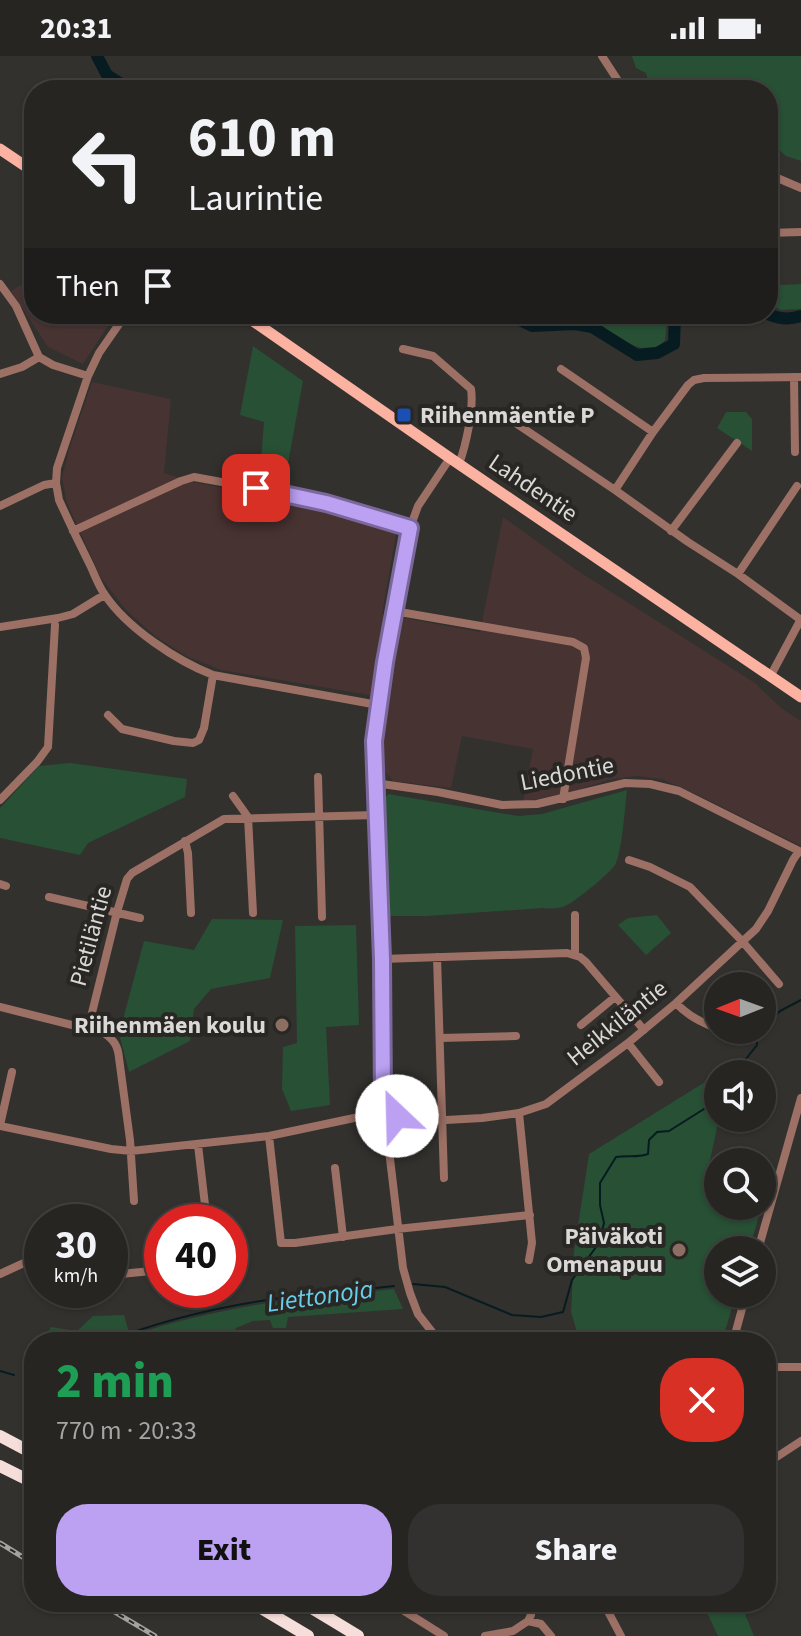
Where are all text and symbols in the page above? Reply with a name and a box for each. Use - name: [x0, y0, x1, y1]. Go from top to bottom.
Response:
- text: 20:31: [40, 7, 112, 50]
- text: 610 m: [188, 99, 336, 178]
- icon: left: [56, 112, 160, 216]
- text: Laurintie: [188, 173, 323, 224]
- icon: arrive: [136, 264, 180, 308]
- text: Then: [56, 265, 120, 308]
- place label: Riihenmäentie P: [420, 398, 595, 433]
- marker: Riihenmäentie P: [395, 406, 413, 424]
- street label: Lahdentie: [481, 445, 585, 531]
- pin: [222, 454, 290, 522]
- icon: arrive: [234, 466, 278, 510]
- street label: Liedontie: [517, 748, 617, 800]
- street label: Pietiläntie: [61, 882, 121, 990]
- street label: Heikkiläntie: [559, 972, 675, 1074]
- north arrow: [704, 972, 776, 1044]
- map controls: [704, 972, 776, 1308]
- place label: Riihenmäen koulu: [74, 1008, 266, 1043]
- marker: Riihenmäen koulu: [273, 1016, 291, 1034]
- button: sound: [704, 1060, 776, 1132]
- position arrow: [355, 1074, 439, 1158]
- button: search: [704, 1148, 776, 1220]
- speed limit sign: 40: [144, 1204, 248, 1308]
- text: 30: [55, 1217, 97, 1274]
- place label: Päiväkoti Omenapuu: [546, 1219, 663, 1282]
- button: layers: [704, 1236, 776, 1308]
- marker: Päiväkoti Omenapuu: [670, 1241, 688, 1259]
- text: km/h: [54, 1262, 98, 1290]
- water label: Liettonoja: [264, 1270, 376, 1322]
- text: 2 min: [56, 1348, 174, 1416]
- button: close: [660, 1358, 744, 1442]
- text: 770 m · 20:33: [56, 1412, 197, 1449]
- button: Exit: [56, 1504, 392, 1596]
- button: Share: [408, 1504, 744, 1596]

